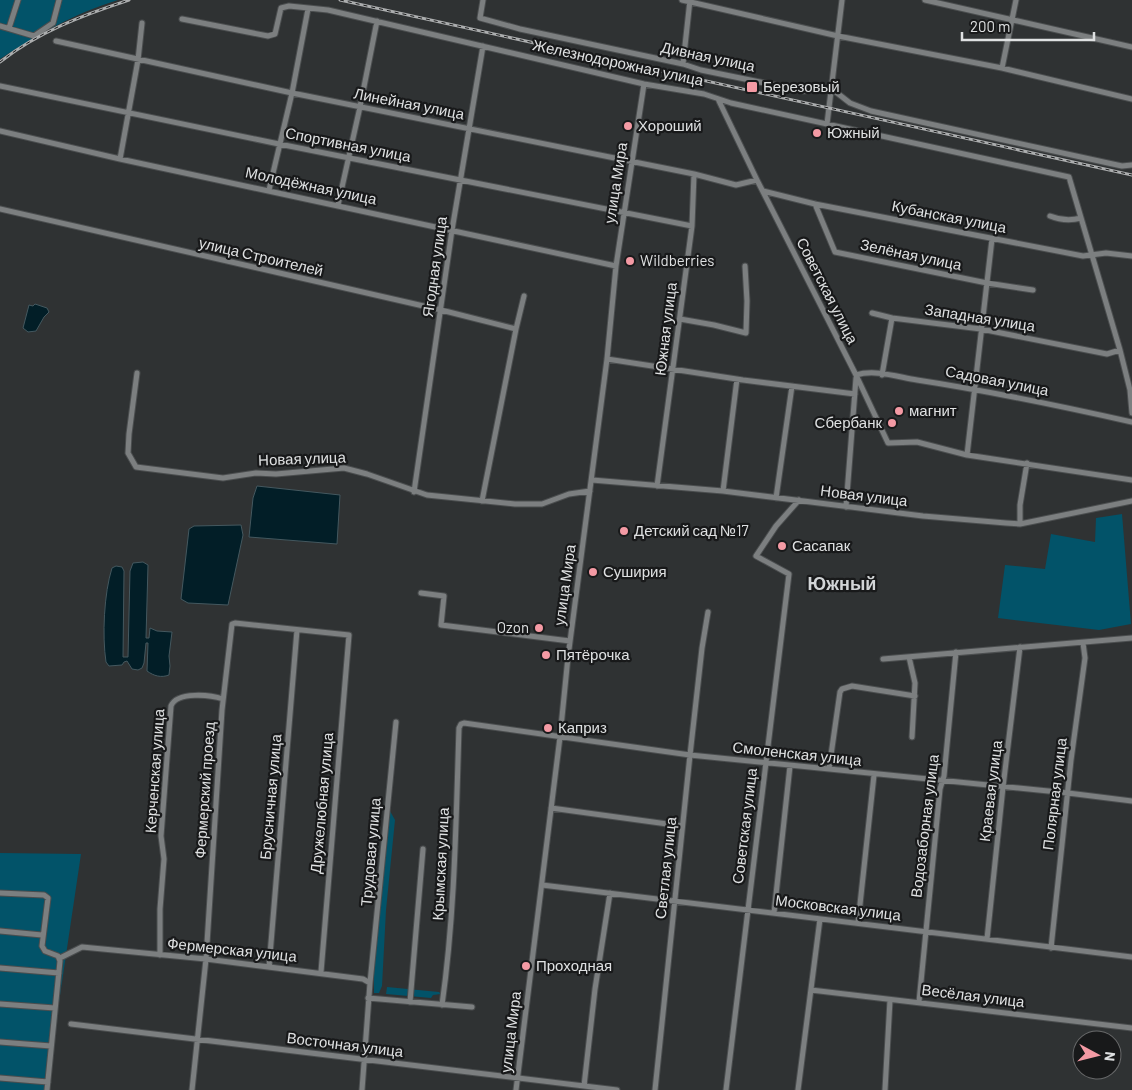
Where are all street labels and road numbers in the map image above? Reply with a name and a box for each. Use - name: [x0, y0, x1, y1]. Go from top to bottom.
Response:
- street label: Железнодорожная улица: [531, 35, 706, 89]
- street label: Дивная улица: [660, 37, 757, 75]
- street label: Линейная улица: [352, 83, 467, 123]
- street label: Спортивная улица: [284, 123, 413, 165]
- street label: улица Мира: [600, 140, 630, 225]
- street label: Молодёжная улица: [244, 162, 379, 208]
- street label: Кубанская улица: [890, 196, 1009, 236]
- street label: Ягодная улица: [418, 215, 450, 318]
- street label: улица Строителей: [197, 233, 325, 279]
- street label: Советская улица: [793, 235, 863, 347]
- street label: Зелёная улица: [859, 235, 964, 274]
- street label: Южная улица: [650, 280, 680, 377]
- street label: Западная улица: [924, 299, 1037, 335]
- street label: Садовая улица: [944, 361, 1051, 399]
- street label: Новая улица: [258, 447, 347, 469]
- street label: Новая улица: [820, 481, 909, 509]
- street label: улица Мира: [549, 542, 579, 627]
- street label: Керченская улица: [141, 707, 167, 834]
- street label: Фермерский проезд: [190, 721, 218, 859]
- street label: Дружелюбная улица: [306, 731, 336, 874]
- street label: Брусничная улица: [256, 733, 285, 861]
- street label: Полярная улица: [1038, 736, 1070, 851]
- street label: Смоленская улица: [732, 737, 863, 769]
- street label: Краевая улица: [975, 738, 1005, 843]
- street label: Водозаборная улица: [906, 752, 942, 899]
- street label: Советская улица: [728, 766, 760, 885]
- street label: Трудовая улица: [356, 796, 384, 907]
- street label: Крымская улица: [428, 806, 452, 921]
- street label: Светлая улица: [651, 815, 679, 920]
- street label: Московская улица: [774, 890, 903, 924]
- street label: Фермерская улица: [166, 933, 298, 965]
- street label: Весёлая улица: [921, 980, 1026, 1010]
- street label: улица Мира: [496, 990, 524, 1074]
- street label: Восточная улица: [286, 1028, 405, 1060]

